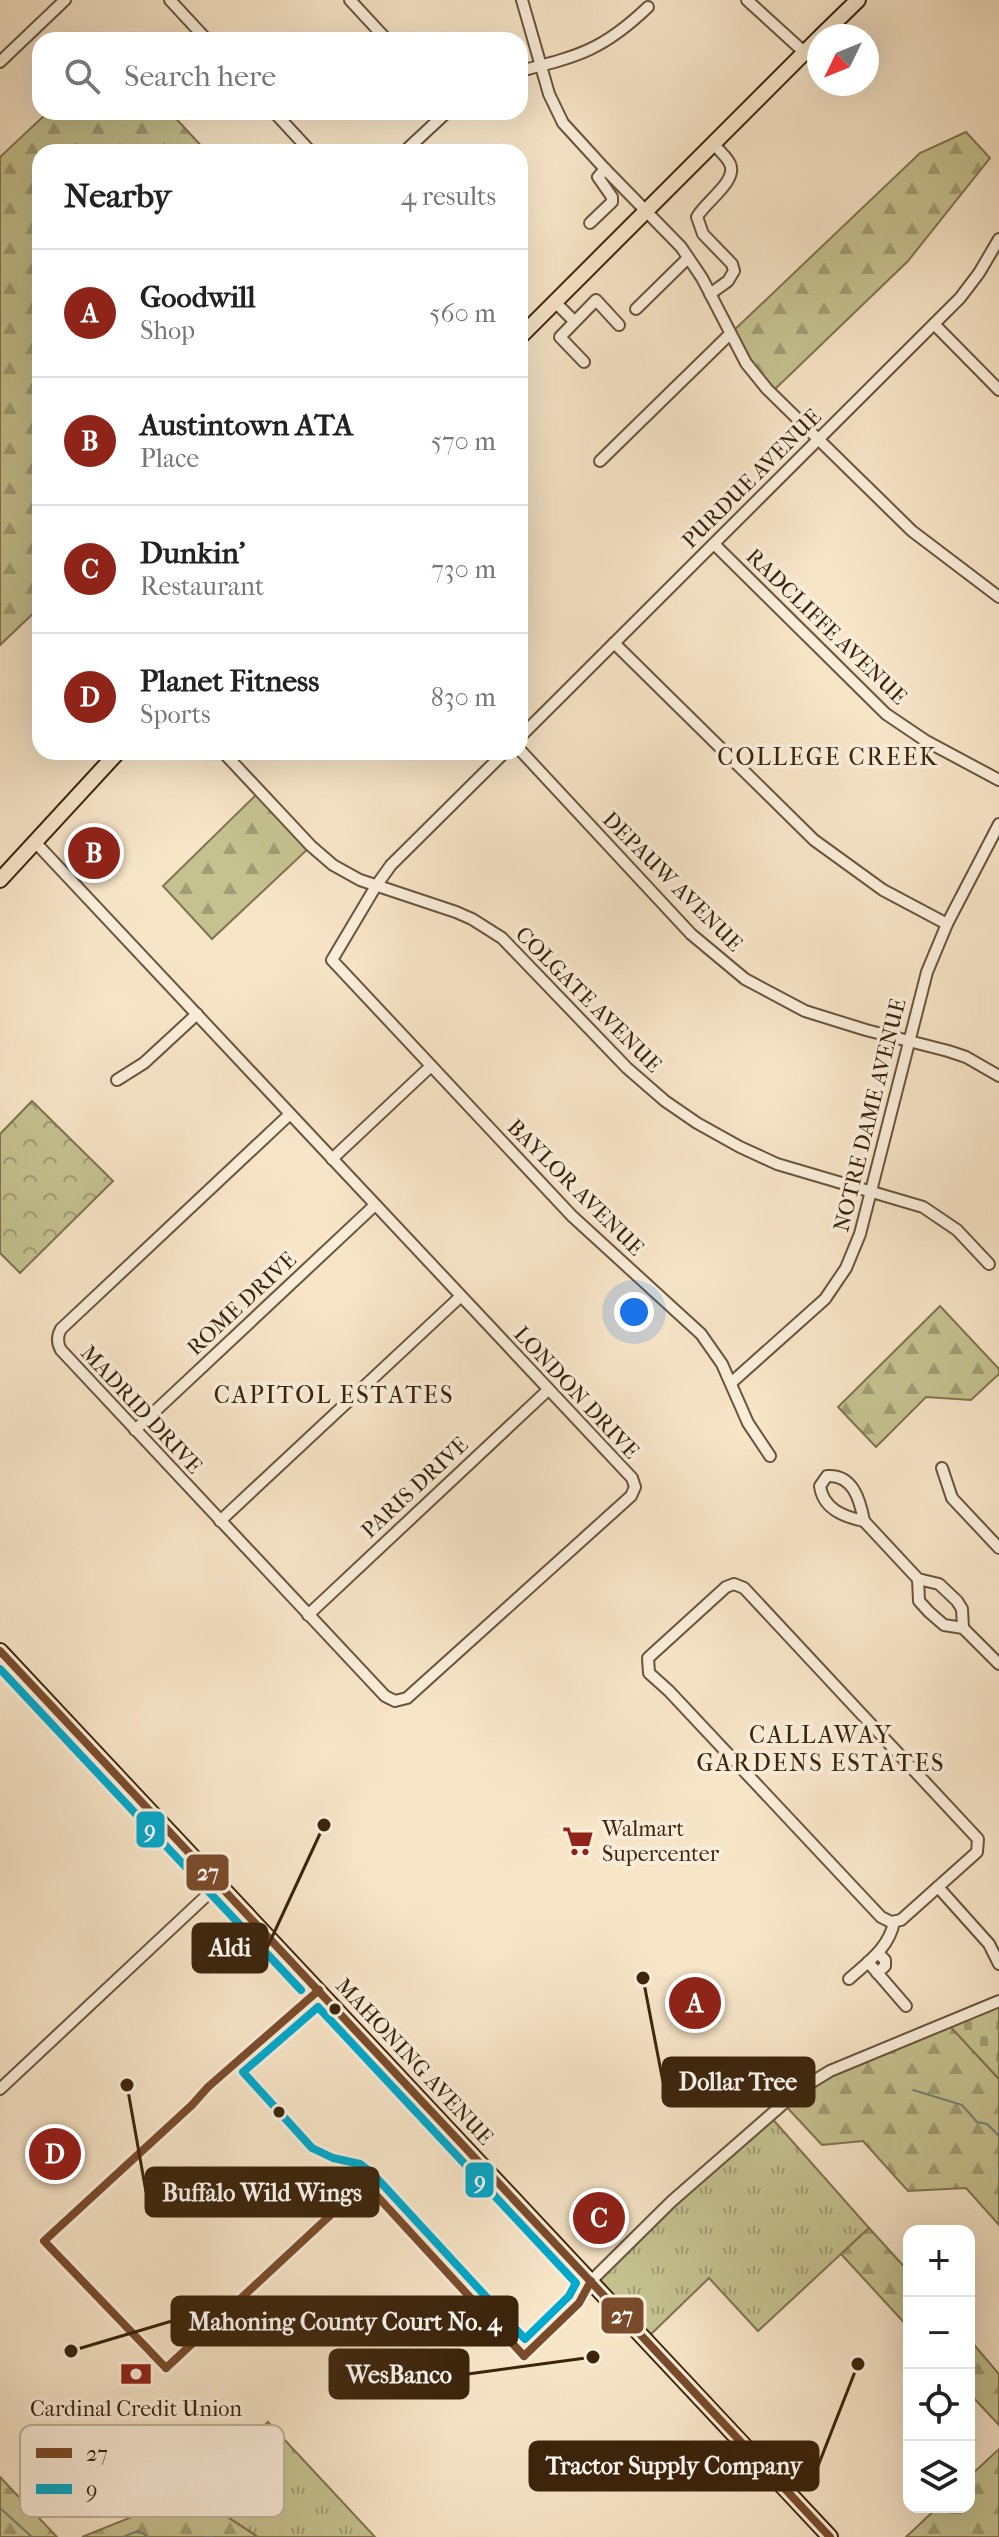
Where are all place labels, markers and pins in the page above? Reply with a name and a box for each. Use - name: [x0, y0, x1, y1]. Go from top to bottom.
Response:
- pin: B: [68, 823, 120, 883]
- place label: Walmart Supercenter: [601, 1816, 720, 1867]
- supermarket icon: Walmart Supercenter: [561, 1824, 595, 1858]
- callout: Aldi: [193, 1924, 267, 1972]
- pin: A: [669, 1973, 721, 2033]
- unlabelled marker: [327, 2001, 343, 2017]
- callout: Dollar Tree: [663, 2058, 814, 2106]
- unlabelled marker: [271, 2104, 287, 2120]
- pin: D: [29, 2124, 81, 2184]
- callout: Buffalo Wild Wings: [146, 2168, 378, 2216]
- pin: C: [573, 2188, 625, 2248]
- callout: Mahoning County Court No. 4: [172, 2297, 517, 2345]
- callout: WesBanco: [330, 2350, 468, 2398]
- bank icon: Cardinal Credit Union: [119, 2357, 153, 2391]
- place label: Cardinal Credit Union: [30, 2396, 242, 2422]
- callout: Tractor Supply Company: [530, 2442, 818, 2490]

